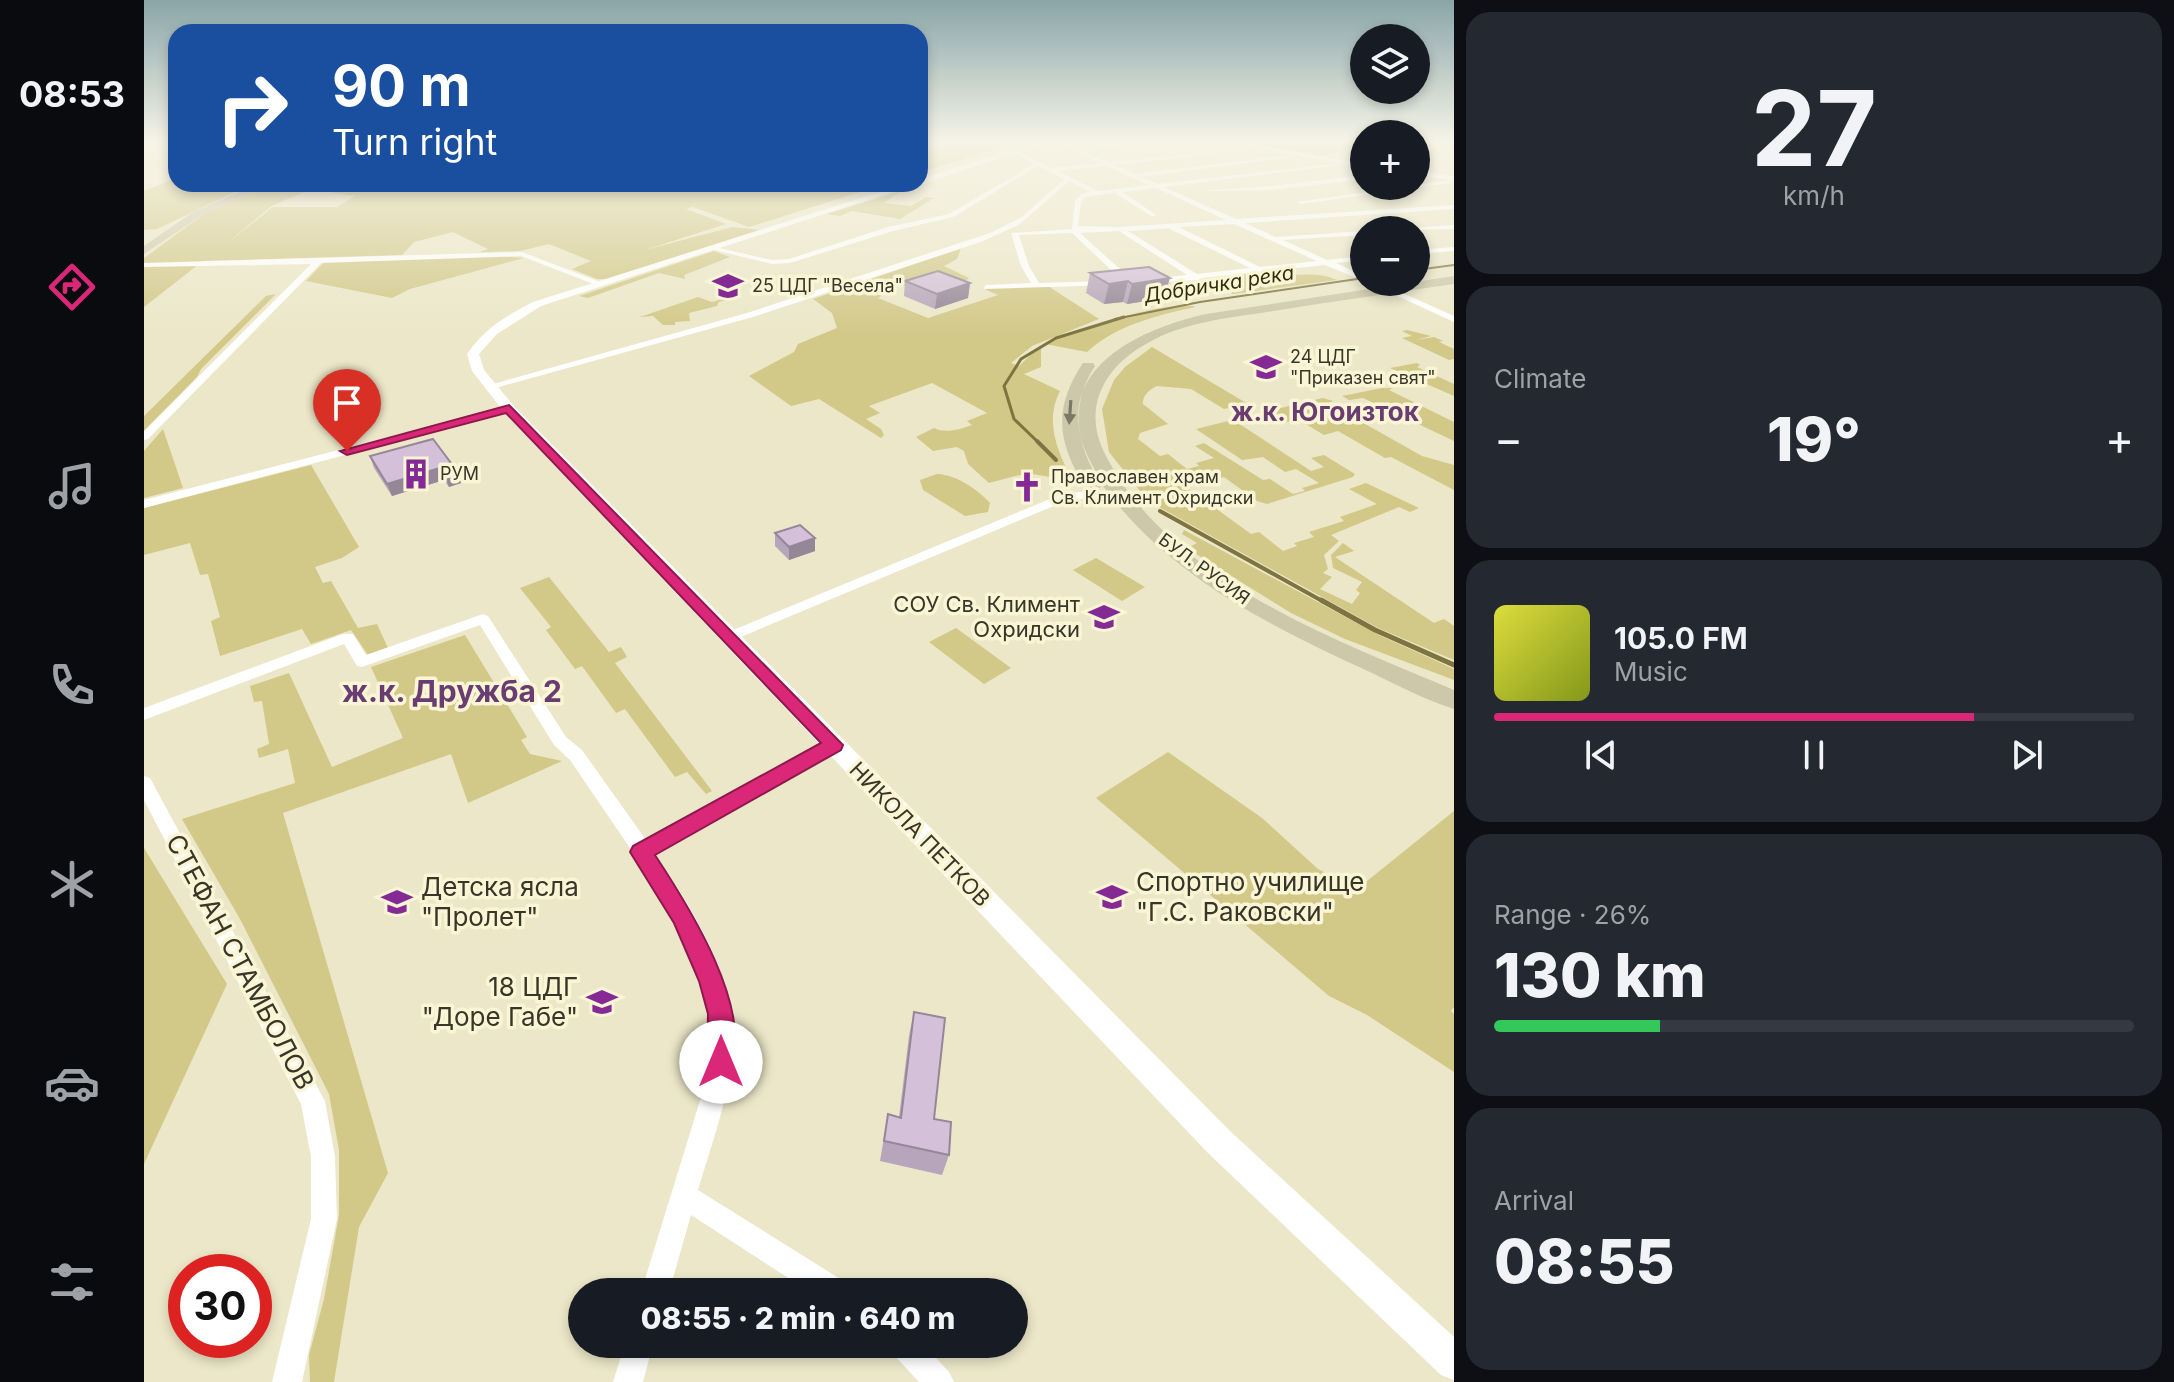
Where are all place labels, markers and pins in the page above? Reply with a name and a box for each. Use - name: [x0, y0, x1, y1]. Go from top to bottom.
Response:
- school or university icon: 25 ЦДГ "Весела": [711, 269, 745, 303]
- place label: 25 ЦДГ "Весела": [752, 275, 903, 296]
- place label: 24 ЦДГ "Приказен свят": [1290, 346, 1436, 388]
- school or university icon: 24 ЦДГ "Приказен свят": [1249, 350, 1283, 384]
- pin: [313, 369, 381, 451]
- building icon: РУМ: [399, 457, 433, 491]
- place label: РУМ: [440, 463, 479, 484]
- place label: Православен храм Св. Климент Охридски: [1051, 466, 1253, 508]
- church icon: Православен храм Св. Климент Охридски: [1010, 470, 1044, 504]
- place label: СОУ Св. Климент Охридски: [893, 591, 1081, 642]
- school or university icon: СОУ Св. Климент Охридски: [1087, 600, 1121, 634]
- place label: Спортно училище "Г.С. Раковски": [1136, 866, 1364, 927]
- place label: Детска ясла "Пролет": [421, 871, 579, 932]
- school or university icon: Спортно училище "Г.С. Раковски": [1095, 880, 1129, 914]
- school or university icon: Детска ясла "Пролет": [380, 885, 414, 919]
- place label: 18 ЦДГ "Доре Габе": [422, 971, 578, 1032]
- school or university icon: 18 ЦДГ "Доре Габе": [585, 985, 619, 1019]

